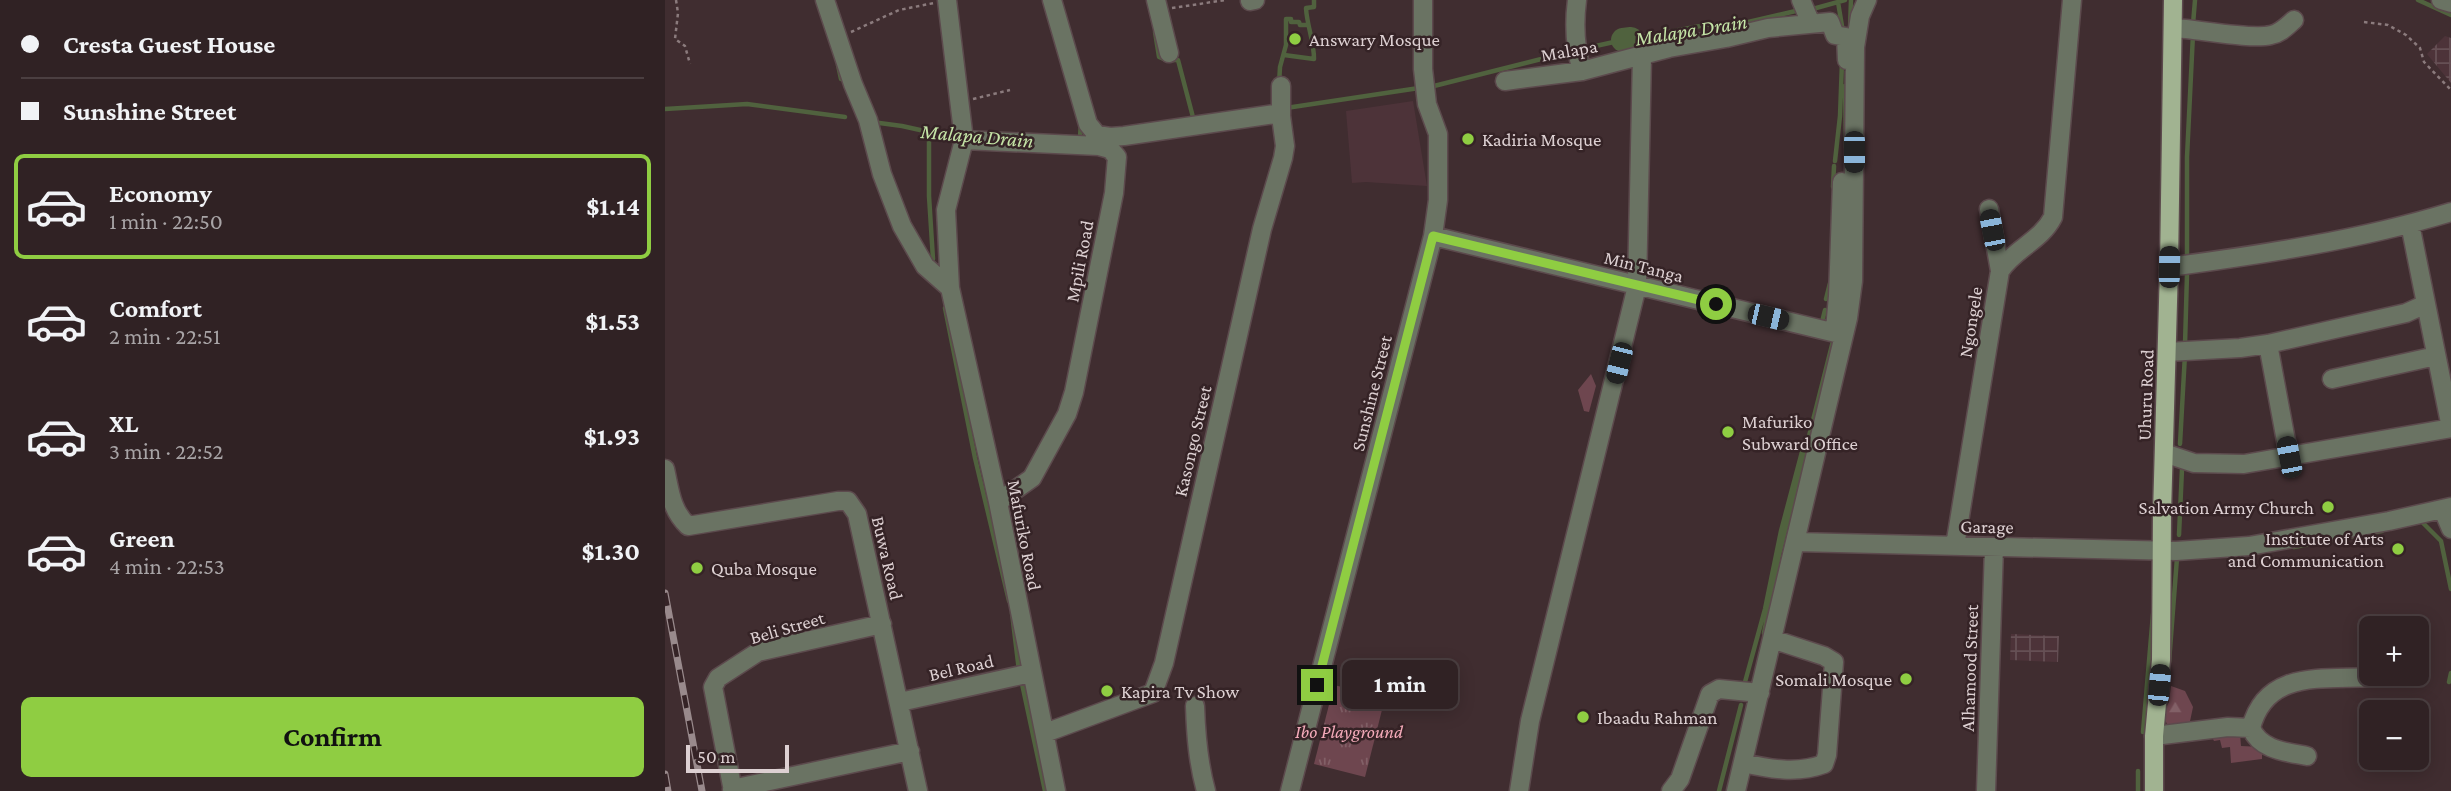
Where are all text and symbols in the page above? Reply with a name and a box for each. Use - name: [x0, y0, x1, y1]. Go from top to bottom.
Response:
- water label: Malapa Drain: [1632, 9, 1749, 51]
- place label: Answary Mosque: [1309, 29, 1440, 50]
- text: Cresta Guest House: [63, 30, 275, 59]
- marker: Answary Mosque: [1287, 31, 1303, 47]
- street label: Malapa: [1539, 35, 1599, 66]
- text: Sunshine Street: [63, 97, 236, 126]
- water label: Malapa Drain: [919, 119, 1034, 153]
- place label: Kadiria Mosque: [1482, 129, 1601, 150]
- marker: Kadiria Mosque: [1460, 131, 1476, 147]
- car: [1844, 131, 1865, 173]
- icon: car: [25, 175, 88, 238]
- text: Economy: [109, 179, 212, 208]
- text: $1.14: [586, 192, 640, 221]
- car: [1978, 207, 2007, 253]
- text: 1 min · 22:50: [109, 208, 223, 234]
- street label: Mpili Road: [1061, 218, 1098, 304]
- street label: Min Tanga: [1602, 246, 1686, 287]
- car: [2159, 246, 2180, 288]
- street label: Ngongele: [1955, 285, 1986, 359]
- route start: [1700, 288, 1732, 320]
- icon: car: [25, 290, 88, 353]
- text: Comfort: [109, 294, 202, 323]
- car: [1746, 302, 1791, 332]
- text: $1.53: [585, 307, 640, 336]
- text: 2 min · 22:51: [109, 323, 221, 349]
- street label: Sunshine Street: [1347, 332, 1396, 453]
- car: [1604, 340, 1635, 386]
- street label: Uhuru Road: [2133, 349, 2158, 441]
- street label: Kasongo Street: [1170, 383, 1216, 499]
- icon: car: [25, 405, 88, 468]
- text: XL: [109, 409, 138, 438]
- place label: Mafuriko Subward Office: [1742, 411, 1858, 454]
- text: $1.93: [584, 422, 640, 451]
- marker: Mafuriko Subward Office: [1720, 424, 1736, 440]
- car: [2275, 434, 2304, 480]
- text: 3 min · 22:52: [109, 438, 224, 464]
- street label: Mafuriko Road: [1003, 478, 1046, 592]
- place label: Salvation Army Church: [2139, 497, 2314, 518]
- marker: Salvation Army Church: [2320, 499, 2336, 515]
- street label: Buwa Road: [868, 514, 907, 602]
- street label: Garage: [1960, 516, 2014, 537]
- icon: car: [25, 520, 88, 583]
- text: Green: [109, 524, 175, 553]
- place label: Institute of Arts and Communication: [2228, 528, 2384, 571]
- text: $1.30: [582, 537, 640, 566]
- marker: Institute of Arts and Communication: [2390, 541, 2406, 557]
- text: 4 min · 22:53: [109, 553, 225, 579]
- place label: Quba Mosque: [711, 558, 817, 579]
- marker: Quba Mosque: [689, 560, 705, 576]
- street label: Alhamood Street: [1957, 603, 1982, 732]
- street label: Beli Street: [747, 607, 828, 648]
- map controls: [2359, 616, 2429, 770]
- button: +: [2359, 616, 2429, 686]
- street label: Bel Road: [927, 650, 996, 685]
- callout: 1 min: [1341, 660, 1457, 710]
- car: [2147, 663, 2172, 707]
- route end: [1301, 669, 1333, 701]
- place label: Somali Mosque: [1775, 669, 1892, 690]
- text: 1 min: [1374, 671, 1426, 697]
- marker: Somali Mosque: [1898, 671, 1914, 687]
- place label: Kapira Tv Show: [1121, 681, 1239, 702]
- marker: Kapira Tv Show: [1099, 683, 1115, 699]
- button: Confirm: [21, 697, 644, 777]
- button: −: [2359, 700, 2429, 770]
- place label: Ibaadu Rahman: [1597, 707, 1717, 728]
- marker: Ibaadu Rahman: [1575, 709, 1591, 725]
- park label: Ibo Playground: [1295, 721, 1404, 742]
- scale bar: [686, 742, 789, 774]
- text: 50 m: [697, 746, 736, 767]

